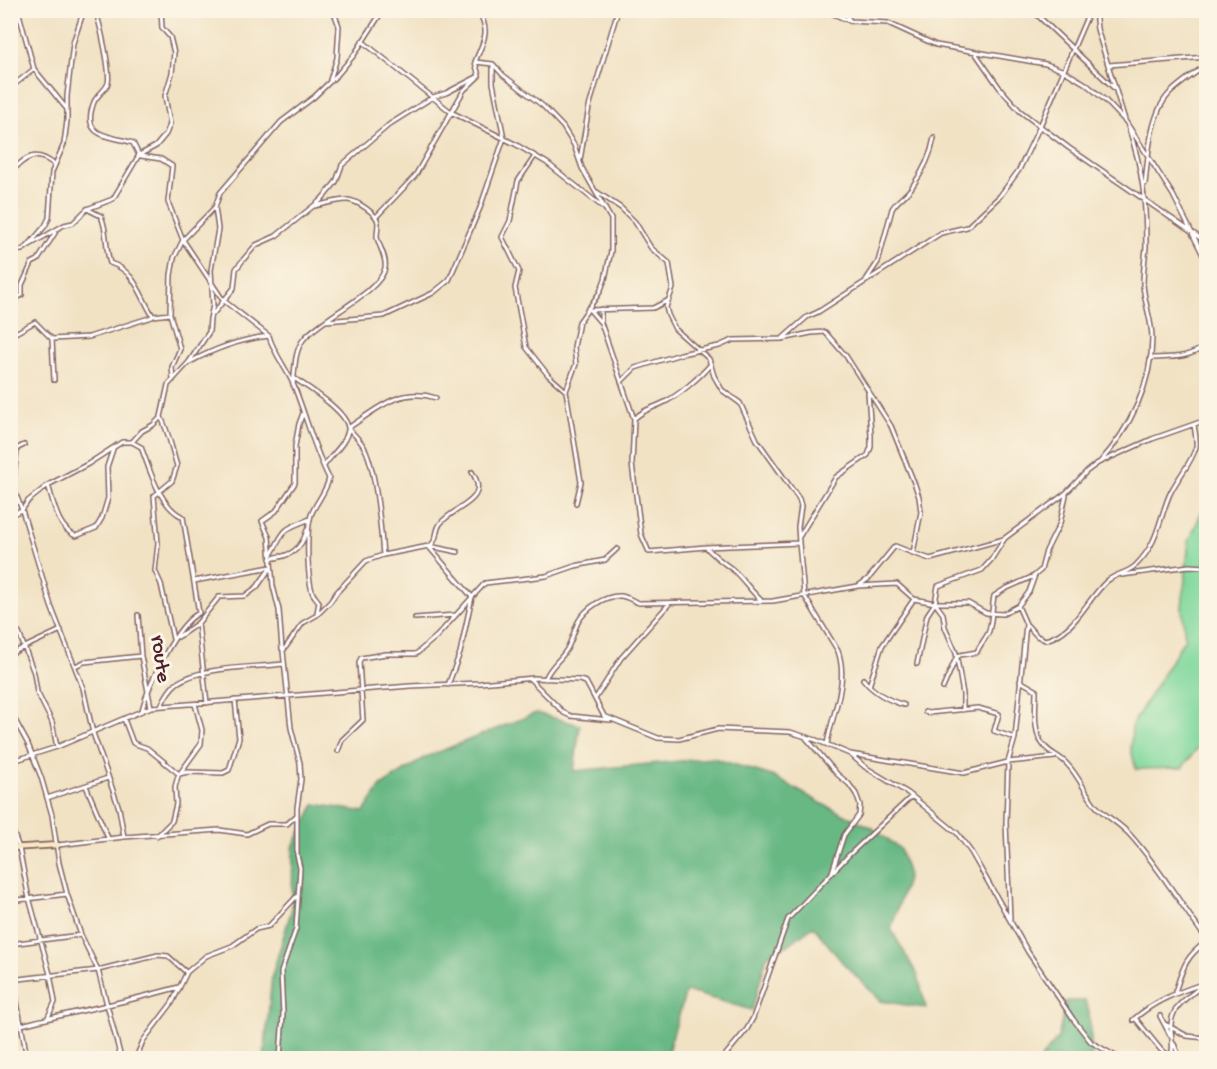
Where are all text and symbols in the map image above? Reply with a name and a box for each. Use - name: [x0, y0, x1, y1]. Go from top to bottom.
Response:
- street label: route: [143, 634, 175, 685]

